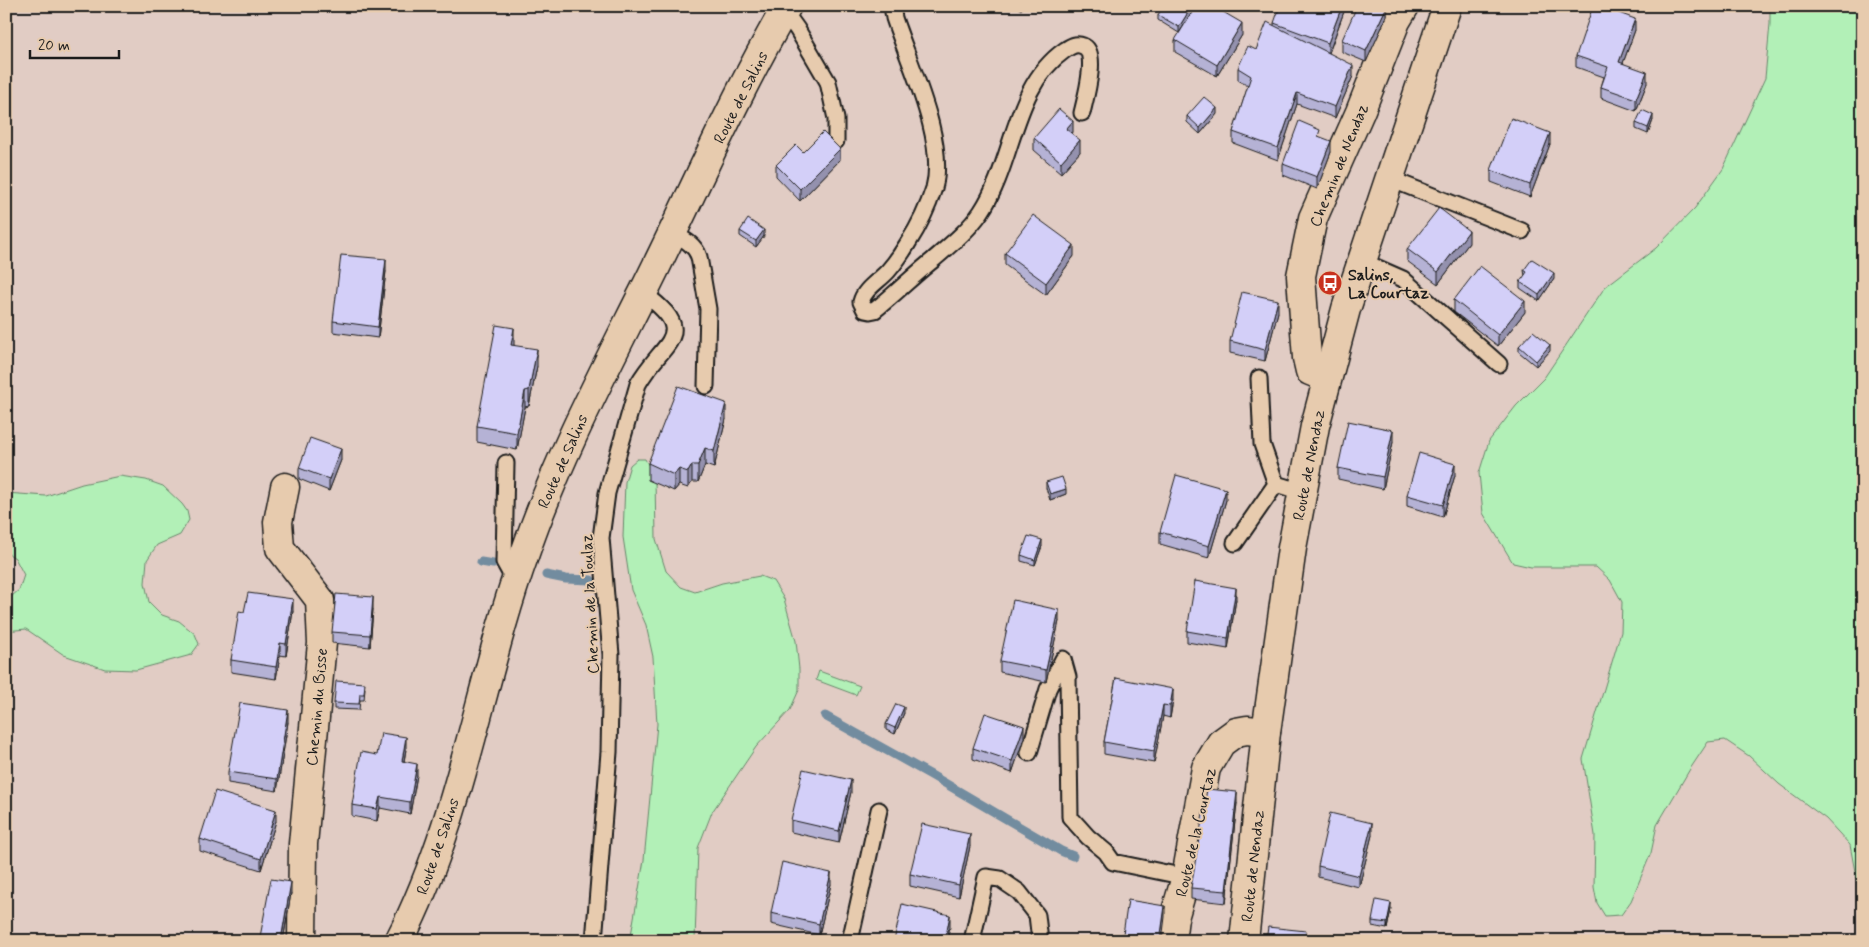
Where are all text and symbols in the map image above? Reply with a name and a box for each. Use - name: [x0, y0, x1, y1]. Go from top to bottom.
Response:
- scale bar: [30, 28, 119, 60]
- text: 20 m: [38, 36, 70, 56]
- street label: Route de Salins: [709, 48, 774, 147]
- street label: Chemin de Nendaz: [1305, 101, 1374, 230]
- place label: Salins, La Courtaz: [1348, 265, 1429, 304]
- bus stop icon: Salins, La Courtaz: [1317, 270, 1343, 296]
- street label: Route de Nendaz: [1288, 408, 1331, 522]
- street label: Route de Salins: [533, 411, 593, 512]
- street label: Chemin de la Toulaz: [576, 533, 605, 674]
- street label: Chemin du Bisse: [302, 647, 333, 767]
- street label: Route de la Courtaz: [1171, 765, 1222, 899]
- street label: Route de Salins: [412, 795, 465, 898]
- street label: Route de Nendaz: [1237, 809, 1270, 923]

